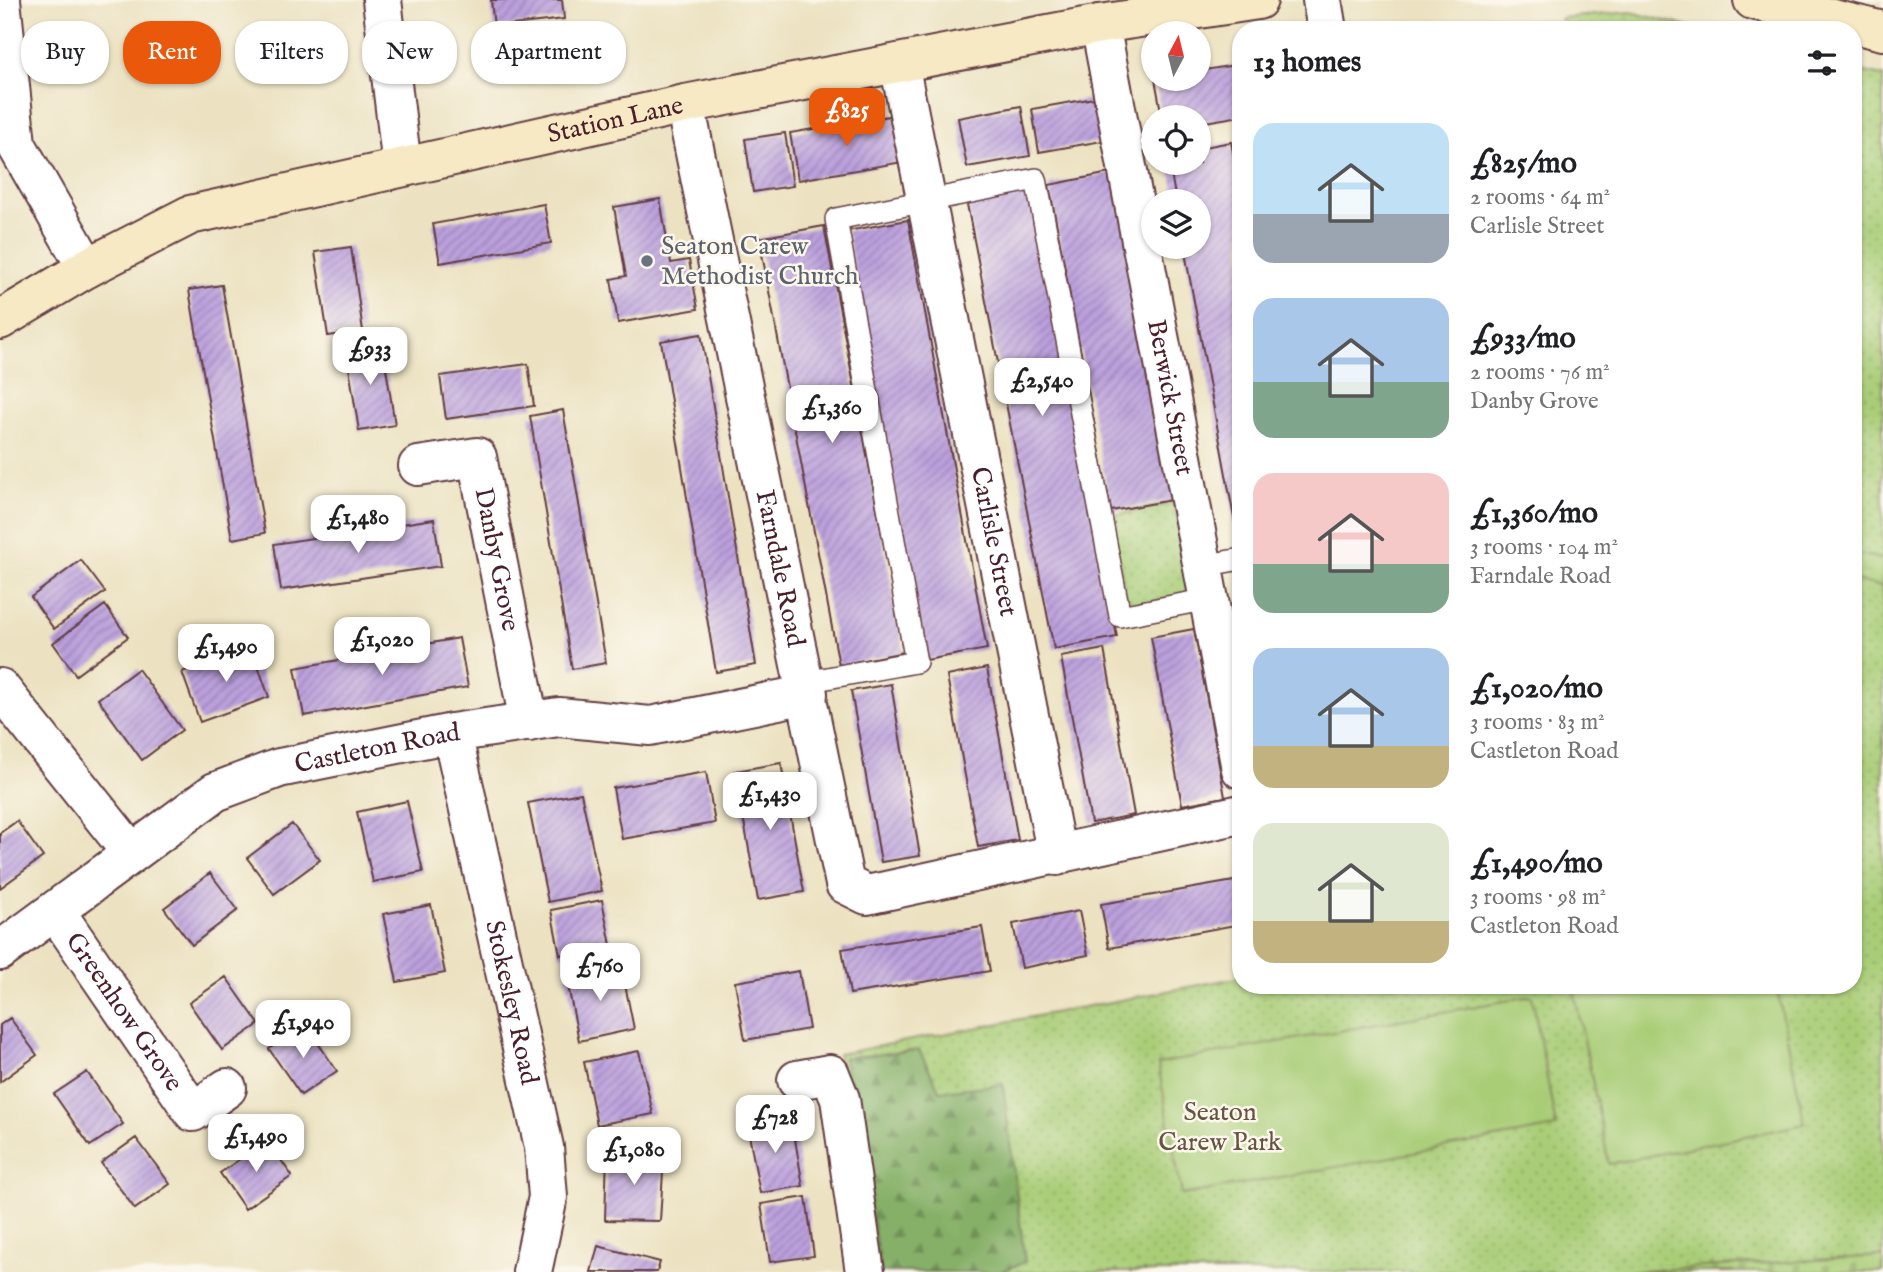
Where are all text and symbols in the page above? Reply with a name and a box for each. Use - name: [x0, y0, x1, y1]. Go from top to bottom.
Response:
- chip: Buy: [21, 21, 109, 84]
- chip: Rent: [123, 21, 221, 84]
- chip: Filters: [235, 21, 348, 84]
- chip: New: [362, 21, 457, 84]
- chip: Apartment: [471, 21, 626, 84]
- north arrow: [1141, 21, 1211, 91]
- map controls: [1141, 21, 1211, 259]
- text: 13 homes: [1253, 44, 1361, 82]
- icon: filters: [1803, 44, 1841, 82]
- street label: Station Lane: [544, 88, 686, 151]
- pin: £825: [806, 88, 888, 148]
- text: £825: [825, 96, 869, 125]
- button: locate: [1141, 105, 1211, 175]
- text: £825/mo: [1470, 145, 1577, 183]
- icon: home: [1309, 151, 1393, 235]
- text: 2 rooms · 64 m²: [1470, 183, 1610, 212]
- button: layers: [1141, 189, 1211, 259]
- text: Carlisle Street: [1470, 212, 1604, 241]
- place label: Seaton Carew Methodist Church: [661, 230, 859, 293]
- marker: Seaton Carew Methodist Church: [639, 253, 655, 269]
- street label: Berwick Street: [1140, 317, 1202, 478]
- text: £933/mo: [1470, 320, 1576, 358]
- icon: home: [1309, 326, 1393, 410]
- pin: £933: [329, 328, 411, 387]
- text: £933: [348, 335, 392, 364]
- pin: £2,540: [985, 358, 1099, 418]
- text: 2 rooms · 76 m²: [1470, 358, 1610, 387]
- text: £2,540: [1010, 366, 1074, 395]
- pin: £1,360: [775, 386, 889, 445]
- text: Danby Grove: [1470, 387, 1599, 416]
- text: £1,360: [802, 393, 862, 422]
- street label: Carlisle Street: [963, 464, 1025, 619]
- street label: Danby Grove: [467, 485, 527, 634]
- street label: Farndale Road: [748, 487, 812, 650]
- text: £1,360/mo: [1470, 495, 1598, 533]
- pin: £1,480: [301, 496, 415, 555]
- icon: home: [1309, 501, 1393, 585]
- text: £1,480: [327, 503, 389, 532]
- text: 3 rooms · 104 m²: [1470, 533, 1618, 562]
- text: Farndale Road: [1470, 562, 1611, 591]
- pin: £1,020: [325, 618, 439, 677]
- pin: £1,490: [169, 624, 283, 684]
- text: £1,020: [350, 625, 414, 654]
- text: £1,490: [194, 632, 258, 661]
- text: £1,020/mo: [1470, 670, 1603, 708]
- icon: home: [1309, 676, 1393, 760]
- text: 3 rooms · 83 m²: [1470, 708, 1605, 737]
- street label: Castleton Road: [292, 716, 462, 781]
- text: Castleton Road: [1470, 737, 1619, 766]
- pin: £1,430: [713, 772, 827, 832]
- text: £1,430: [739, 780, 801, 809]
- text: £1,490/mo: [1470, 845, 1603, 883]
- icon: home: [1309, 851, 1393, 935]
- text: 3 rooms · 98 m²: [1470, 883, 1606, 912]
- text: Castleton Road: [1470, 912, 1619, 941]
- street label: Stokesley Road: [478, 917, 546, 1088]
- street label: Greenhow Grove: [58, 926, 190, 1098]
- pin: £760: [559, 944, 641, 1003]
- text: £760: [576, 951, 624, 980]
- pin: £1,940: [246, 1000, 360, 1060]
- text: £1,940: [271, 1008, 335, 1037]
- pin: £728: [734, 1096, 816, 1155]
- park label: Seaton Carew Park: [1158, 1096, 1283, 1159]
- text: £728: [752, 1103, 798, 1132]
- pin: £1,490: [199, 1114, 313, 1174]
- text: £1,490: [224, 1122, 288, 1151]
- pin: £1,080: [577, 1128, 691, 1187]
- text: £1,080: [603, 1135, 665, 1164]

